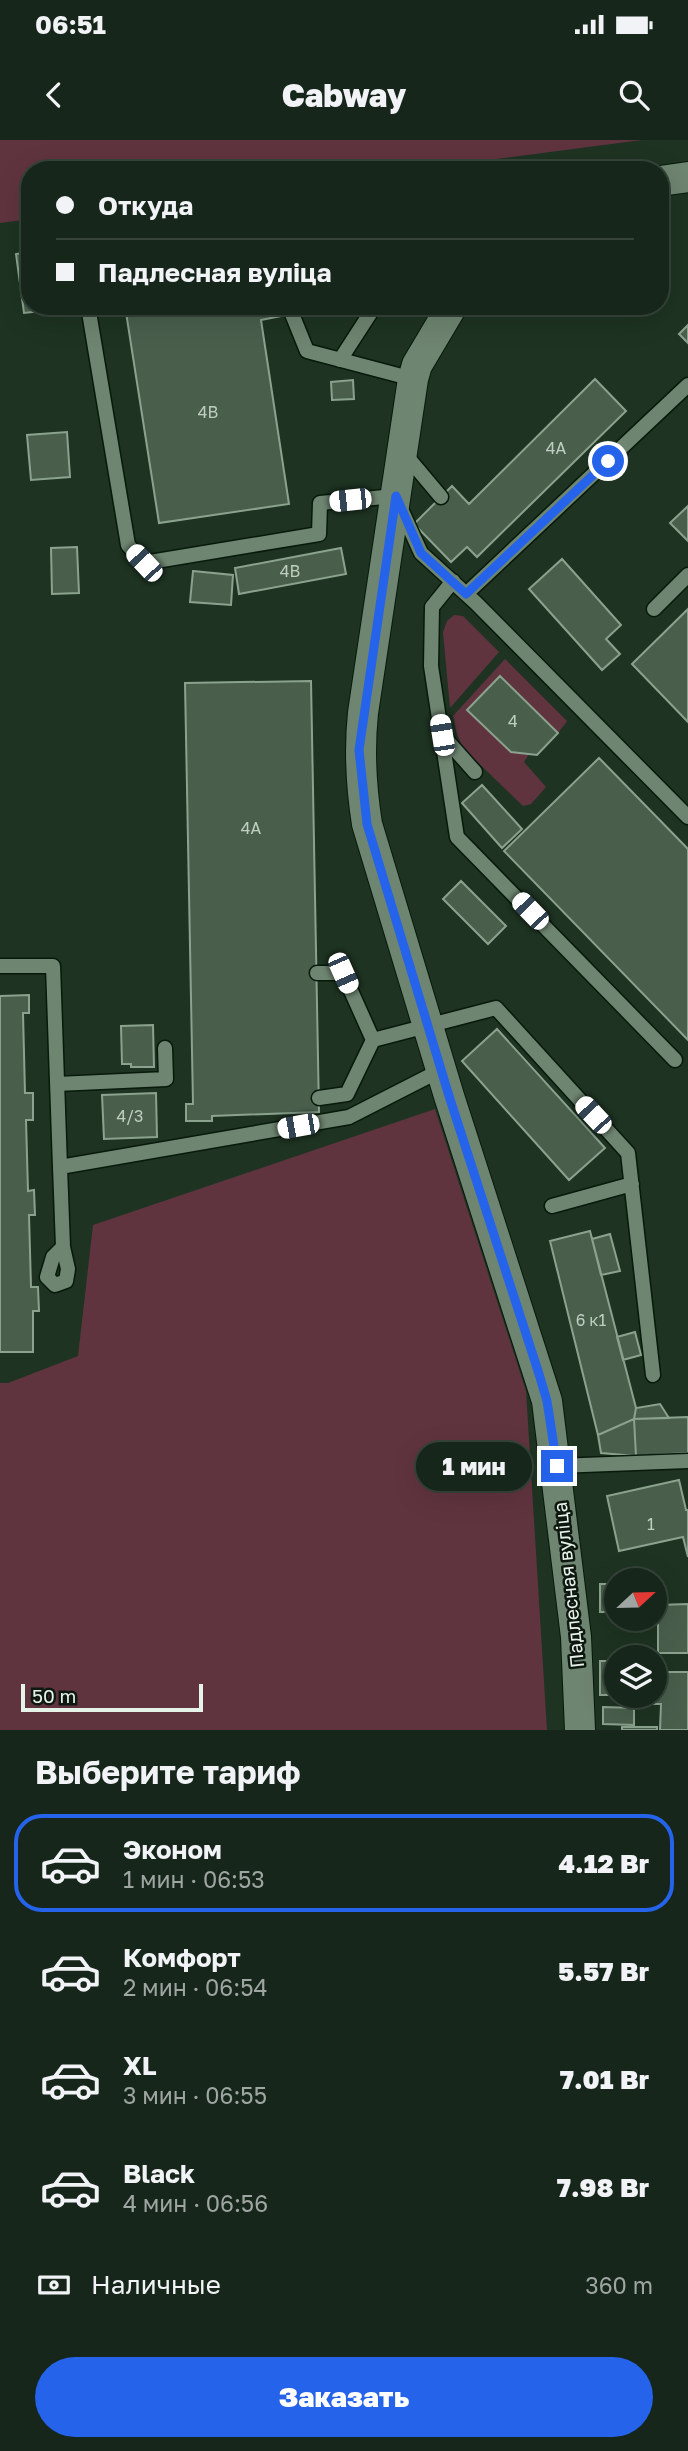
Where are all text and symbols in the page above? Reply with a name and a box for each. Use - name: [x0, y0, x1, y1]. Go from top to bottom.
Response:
- text: 06:51: [35, 9, 106, 40]
- icon: back: [35, 76, 73, 114]
- text: Cabway: [282, 76, 406, 114]
- icon: search: [615, 76, 653, 114]
- text: Откуда: [98, 190, 193, 221]
- text: Падлесная вуліца: [98, 257, 332, 288]
- house number: 4В: [198, 402, 218, 422]
- house number: 4А: [546, 438, 567, 458]
- route start: [592, 445, 624, 477]
- car: [329, 487, 372, 513]
- car: [122, 540, 167, 586]
- house number: 4В: [280, 561, 300, 581]
- house number: 4: [508, 711, 518, 731]
- car: [429, 713, 456, 757]
- house number: 4А: [241, 818, 262, 838]
- car: [508, 889, 553, 933]
- car: [325, 950, 362, 996]
- car: [571, 1092, 616, 1138]
- house number: 4/3: [117, 1106, 143, 1126]
- car: [276, 1112, 321, 1140]
- house number: 6 к1: [576, 1310, 607, 1330]
- callout: 1 мин: [417, 1442, 532, 1490]
- route end: [541, 1450, 573, 1482]
- text: 1 мин: [442, 1452, 506, 1480]
- street label: Падлесная вуліца: [548, 1501, 588, 1669]
- house number: 1: [647, 1514, 655, 1534]
- north arrow: [604, 1568, 667, 1631]
- map controls: [604, 1568, 667, 1708]
- button: layers: [604, 1645, 667, 1708]
- scale bar: [21, 1681, 203, 1713]
- text: 50 m: [32, 1684, 76, 1707]
- text: Выберите тариф: [35, 1753, 301, 1791]
- icon: car: [39, 1832, 102, 1895]
- text: Эконом: [123, 1834, 222, 1865]
- text: 4.12 Br: [559, 1848, 649, 1879]
- text: 1 мин · 06:53: [123, 1865, 265, 1893]
- icon: car: [39, 1940, 102, 2003]
- text: Комфорт: [123, 1942, 241, 1973]
- text: 5.57 Br: [558, 1956, 649, 1987]
- text: 2 мин · 06:54: [123, 1973, 268, 2001]
- icon: car: [39, 2048, 102, 2111]
- text: XL: [123, 2050, 157, 2081]
- text: 7.01 Br: [560, 2064, 649, 2095]
- text: 3 мин · 06:55: [123, 2081, 267, 2109]
- icon: car: [39, 2156, 102, 2219]
- text: Black: [123, 2158, 195, 2189]
- text: 7.98 Br: [557, 2172, 649, 2203]
- text: 4 мин · 06:56: [123, 2189, 268, 2217]
- icon: cash: [35, 2266, 73, 2304]
- text: Наличные: [91, 2269, 221, 2300]
- text: 360 m: [585, 2271, 653, 2299]
- button: Заказать: [35, 2357, 653, 2437]

